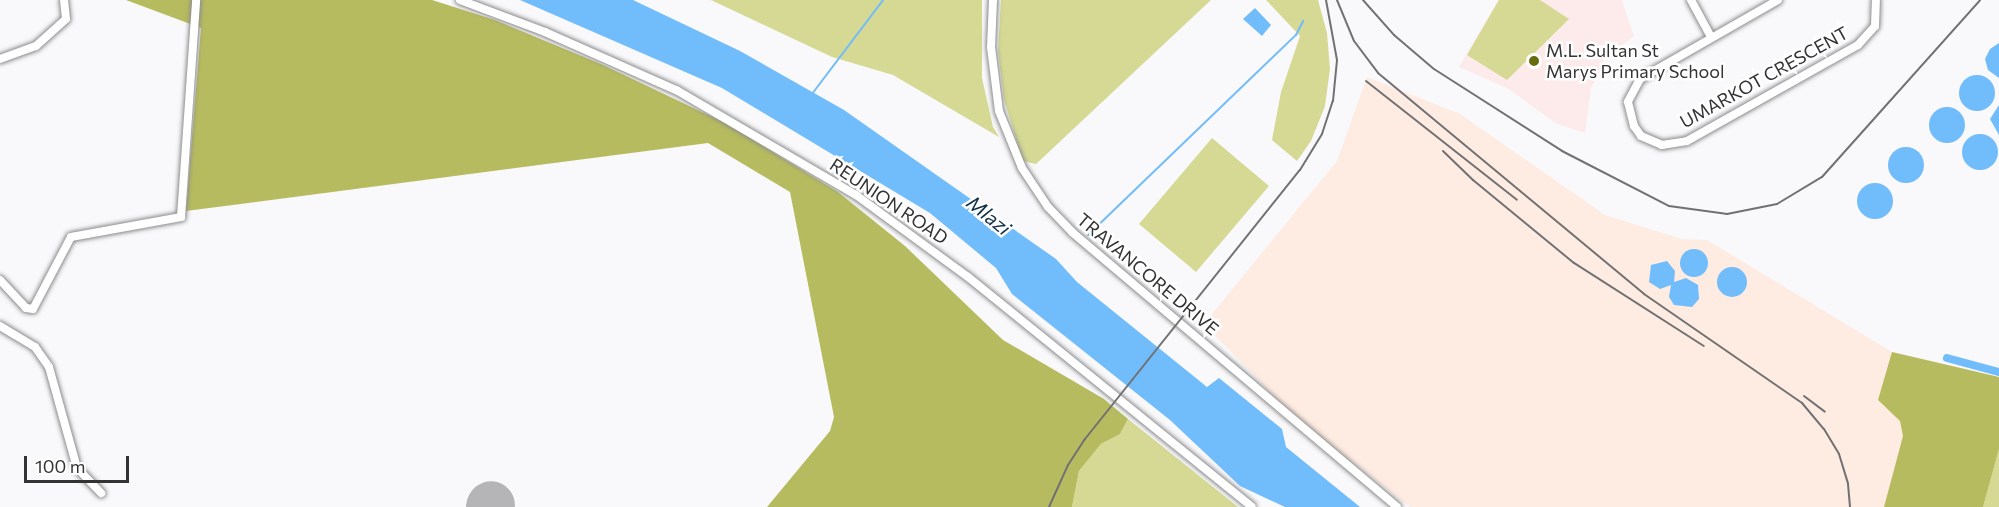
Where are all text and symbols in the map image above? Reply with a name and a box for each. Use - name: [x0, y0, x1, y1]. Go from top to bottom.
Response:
- street label: UMARKOT CRESCENT: [1676, 22, 1852, 132]
- place label: M.L. Sultan St Marys Primary School: [1546, 40, 1725, 82]
- marker: M.L. Sultan St Marys Primary School: [1527, 54, 1541, 68]
- street label: REUNION ROAD: [826, 154, 952, 248]
- water label: Mlazi: [962, 190, 1016, 240]
- street label: TRAVANCORE DRIVE: [1073, 208, 1223, 340]
- scale bar: [27, 444, 132, 482]
- text: 100 m: [35, 455, 85, 477]

